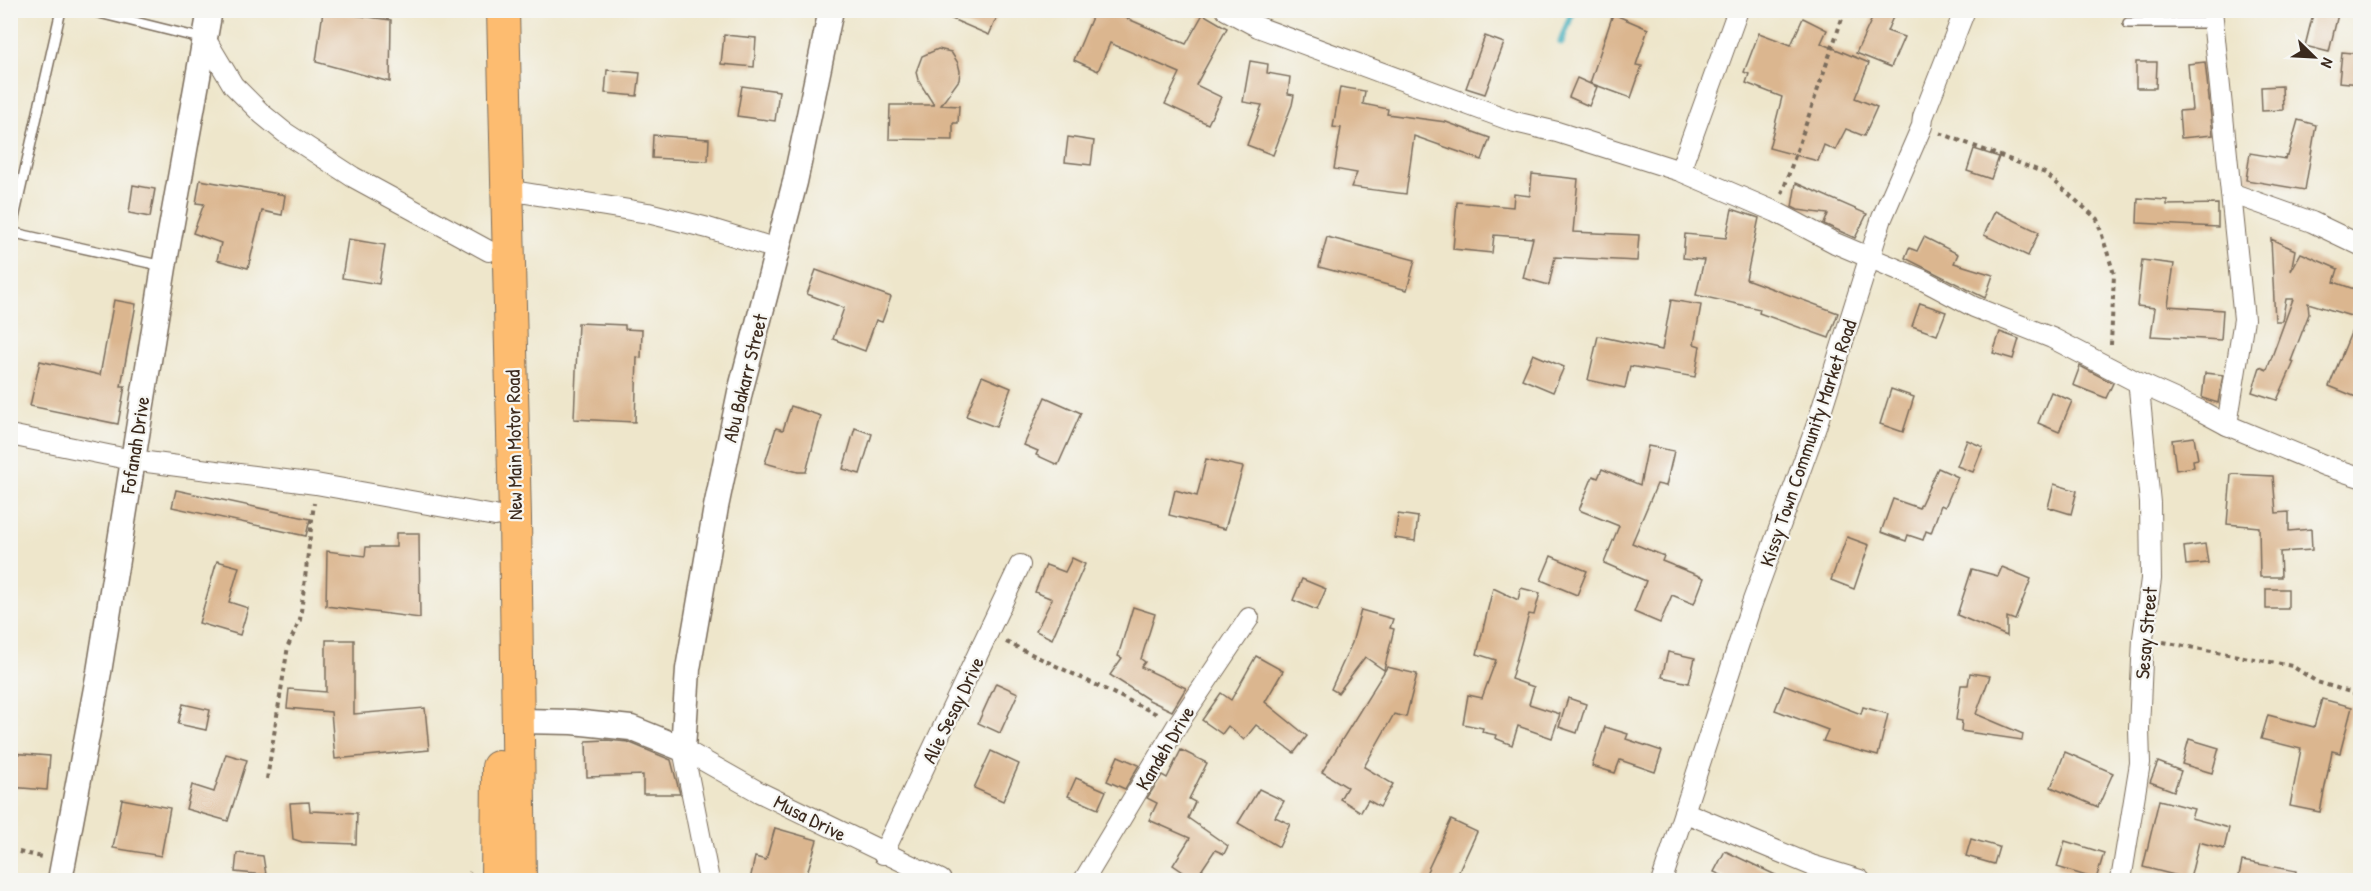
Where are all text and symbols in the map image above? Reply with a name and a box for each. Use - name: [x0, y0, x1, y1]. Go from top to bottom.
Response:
- north arrow: [2284, 27, 2344, 87]
- text: N: [2316, 55, 2339, 72]
- street label: Abu Bakarr Street: [716, 310, 774, 445]
- street label: Kissy Town Community Market Road: [1753, 316, 1863, 570]
- street label: New Main Motor Road: [499, 369, 528, 520]
- street label: Fofanah Drive: [113, 394, 156, 496]
- street label: Sesay Street: [2128, 585, 2163, 680]
- street label: Alie Sesay Drive: [915, 652, 990, 768]
- street label: Kandeh Drive: [1129, 701, 1200, 795]
- street label: Musa Drive: [769, 788, 851, 847]

